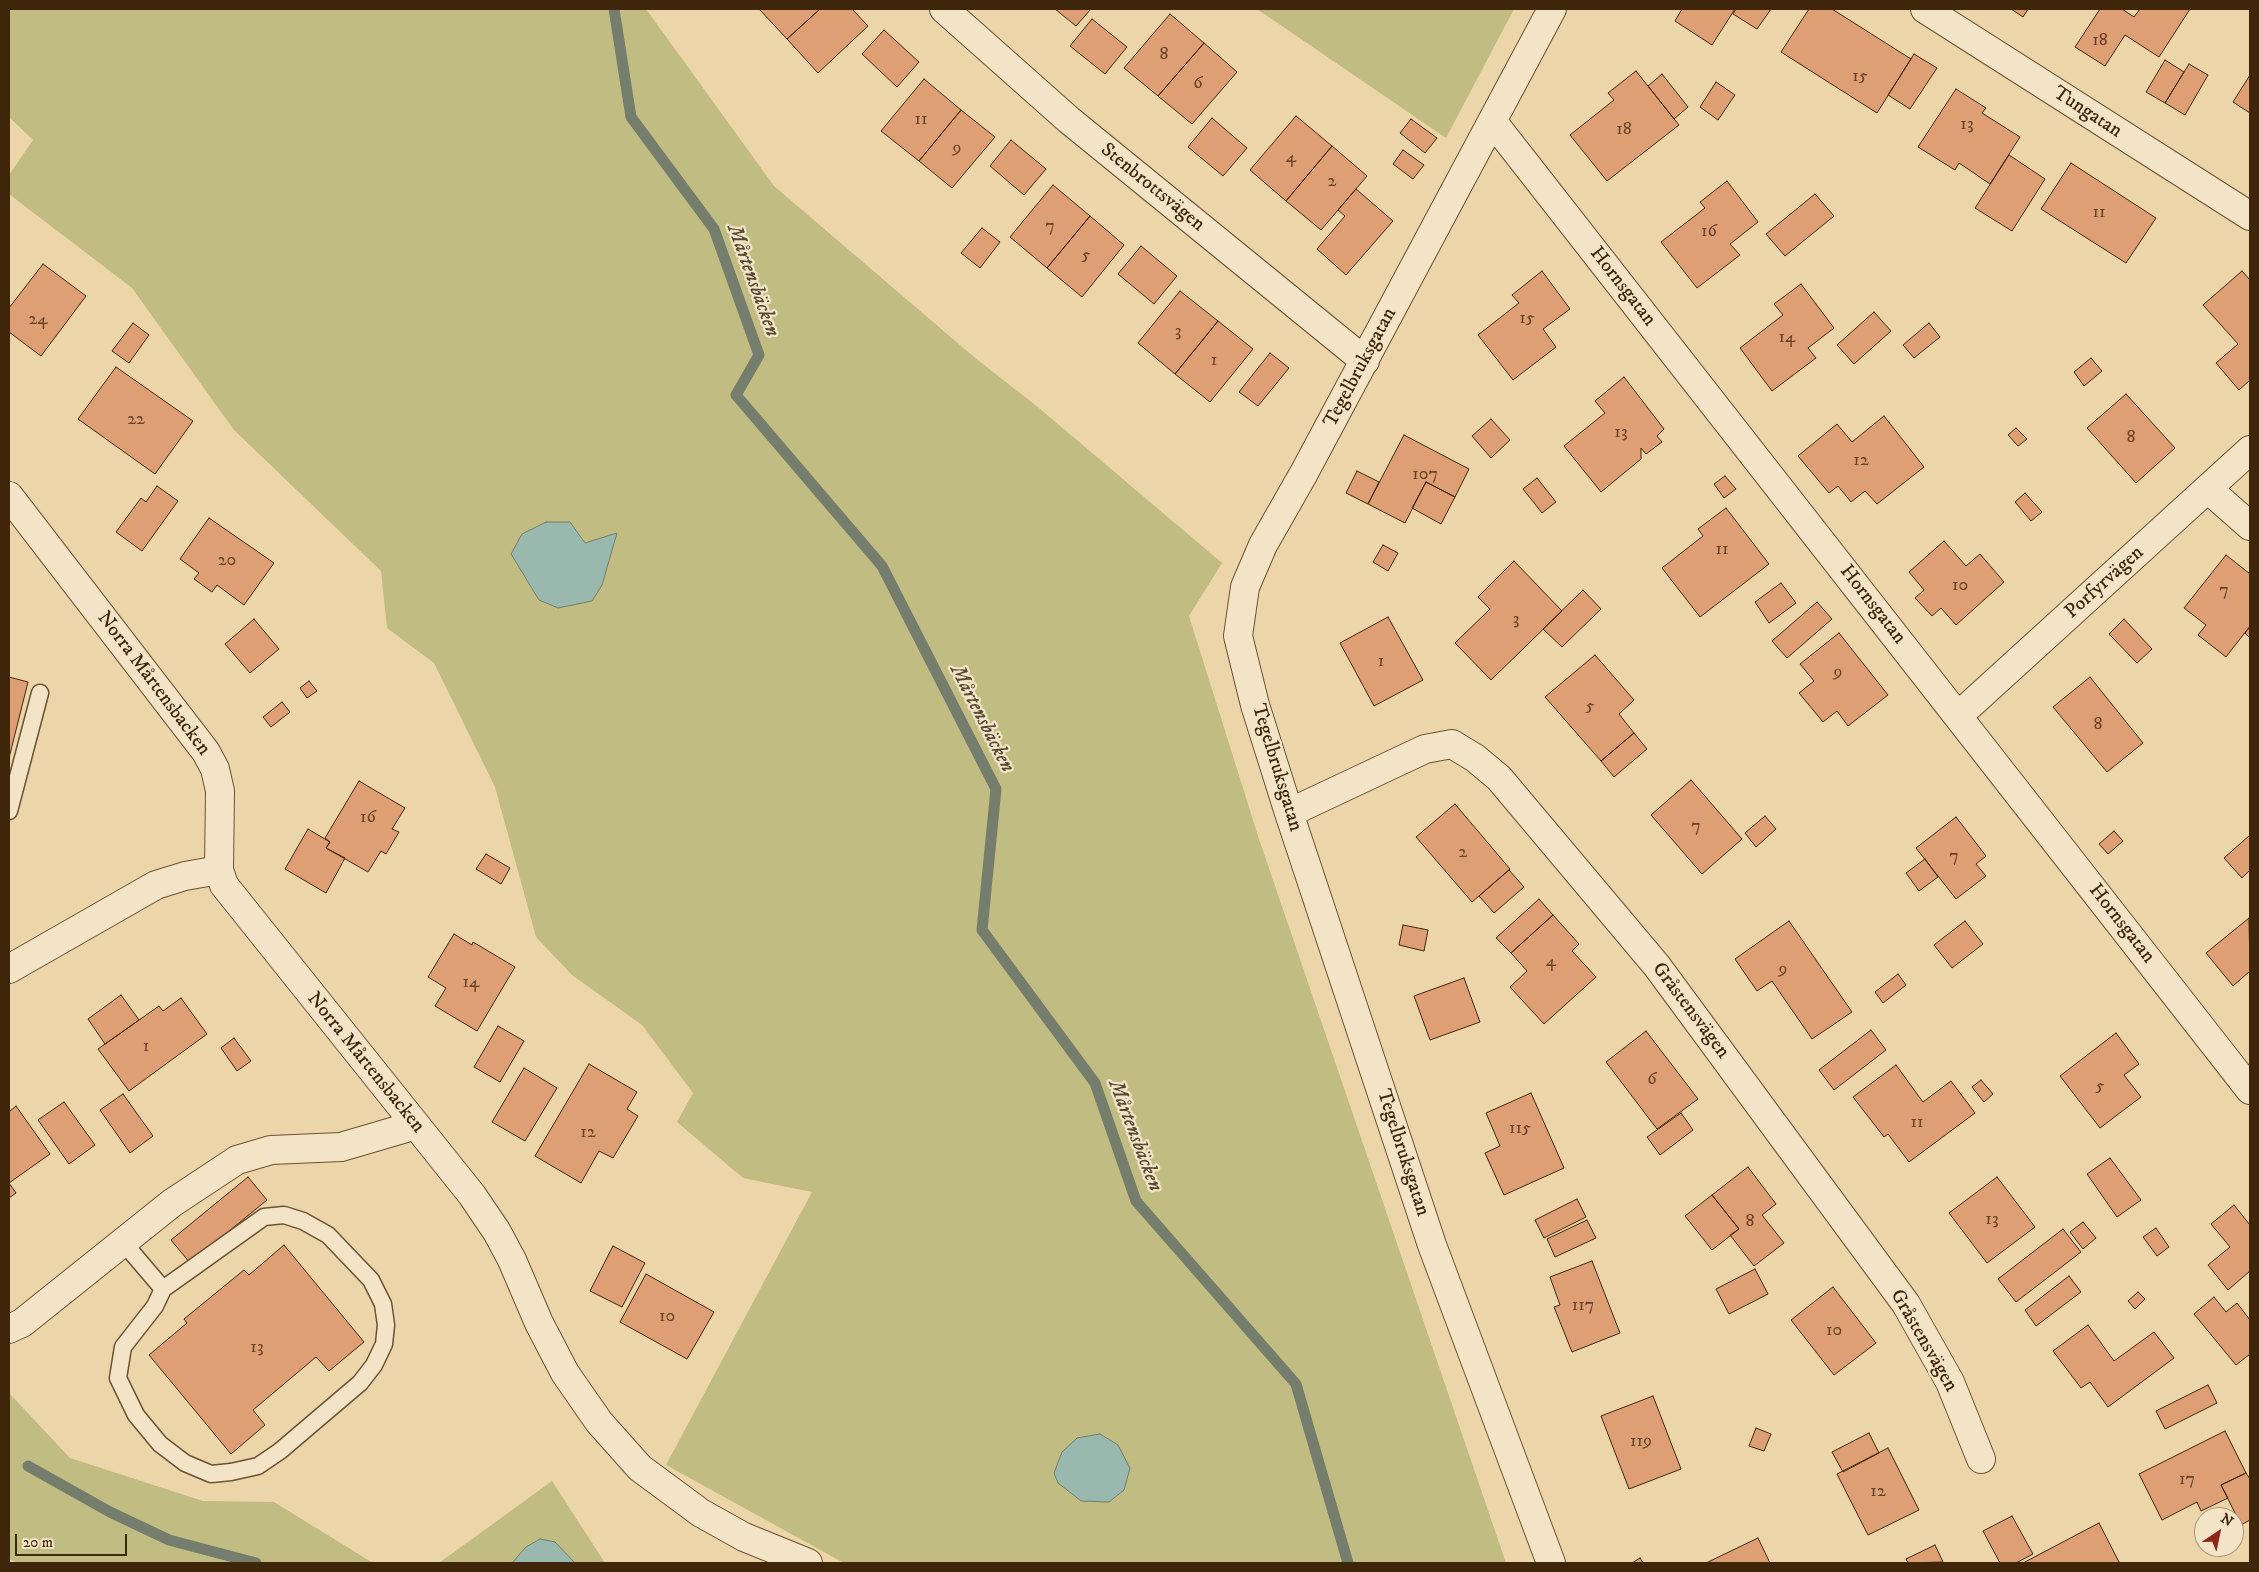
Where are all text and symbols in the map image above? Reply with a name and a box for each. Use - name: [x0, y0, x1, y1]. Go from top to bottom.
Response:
- house number: 18: [2092, 30, 2108, 52]
- house number: 8: [1159, 44, 1169, 66]
- house number: 15: [1852, 66, 1868, 88]
- house number: 6: [1193, 73, 1203, 95]
- street label: Tungatan: [2048, 82, 2126, 144]
- house number: 11: [914, 109, 928, 131]
- house number: 13: [1960, 114, 1974, 136]
- house number: 18: [1616, 119, 1632, 141]
- house number: 9: [953, 138, 961, 160]
- street label: Stenbrottsvägen: [1095, 139, 1209, 237]
- house number: 4: [1286, 147, 1296, 169]
- house number: 2: [1328, 171, 1336, 193]
- house number: 11: [2092, 202, 2106, 224]
- house number: 7: [1045, 216, 1055, 238]
- water label: Mårtensbäcken: [720, 221, 784, 341]
- house number: 16: [1701, 221, 1717, 243]
- street label: Hornsgatan: [1584, 242, 1660, 332]
- house number: 5: [1082, 245, 1090, 267]
- street label: Tegelbruksgatan: [1319, 304, 1403, 432]
- house number: 15: [1519, 308, 1535, 330]
- house number: 24: [28, 309, 48, 331]
- house number: 3: [1175, 321, 1181, 343]
- house number: 14: [1779, 327, 1795, 349]
- house number: 1: [1211, 350, 1217, 372]
- house number: 22: [127, 409, 145, 431]
- house number: 13: [1614, 422, 1628, 444]
- house number: 8: [2126, 427, 2136, 449]
- house number: 12: [1853, 450, 1869, 472]
- house number: 107: [1412, 464, 1438, 486]
- house number: 11: [1715, 539, 1729, 561]
- street label: Porfyrvägen: [2061, 541, 2149, 625]
- house number: 20: [218, 550, 236, 572]
- street label: Hornsgatan: [1834, 560, 1910, 650]
- house number: 10: [1952, 575, 1968, 597]
- house number: 7: [2219, 580, 2229, 602]
- street label: Norra Mårtensbacken: [91, 607, 215, 761]
- house number: 3: [1513, 609, 1519, 631]
- house number: 1: [1378, 651, 1384, 673]
- water label: Mårtensbäcken: [943, 661, 1019, 777]
- house number: 9: [1834, 662, 1842, 684]
- house number: 5: [1586, 696, 1594, 718]
- street label: Tegelbruksgatan: [1245, 701, 1307, 835]
- house number: 8: [2093, 714, 2103, 736]
- house number: 16: [360, 807, 376, 829]
- house number: 7: [1691, 816, 1701, 838]
- house number: 2: [1459, 842, 1467, 864]
- house number: 7: [1949, 846, 1959, 868]
- street label: Hornsgatan: [2083, 879, 2159, 969]
- house number: 4: [1546, 951, 1556, 973]
- street label: Gråstensvägen: [1646, 958, 1734, 1064]
- house number: 9: [1779, 959, 1787, 981]
- house number: 14: [463, 972, 479, 994]
- street label: Norra Mårtensbacken: [301, 988, 429, 1138]
- house number: 1: [143, 1036, 149, 1058]
- house number: 6: [1647, 1069, 1657, 1091]
- house number: 5: [2096, 1076, 2104, 1098]
- water label: Mårtensbäcken: [1101, 1077, 1167, 1195]
- street label: Tegelbruksgatan: [1370, 1087, 1434, 1219]
- house number: 11: [1910, 1112, 1924, 1134]
- house number: 115: [1509, 1118, 1531, 1140]
- house number: 12: [580, 1122, 596, 1144]
- house number: 13: [1985, 1209, 1999, 1231]
- house number: 8: [1745, 1211, 1755, 1233]
- street label: Gråstensvägen: [1884, 1286, 1962, 1396]
- house number: 117: [1572, 1295, 1594, 1317]
- house number: 10: [659, 1306, 675, 1328]
- house number: 10: [1826, 1320, 1842, 1342]
- house number: 13: [250, 1337, 264, 1359]
- house number: 119: [1630, 1431, 1652, 1453]
- house number: 17: [2179, 1469, 2195, 1491]
- house number: 12: [1870, 1481, 1886, 1503]
- north arrow: [2194, 1507, 2244, 1557]
- text: N: [2217, 1510, 2237, 1531]
- scale bar: [18, 1524, 130, 1556]
- text: 20 m: [23, 1533, 53, 1552]

